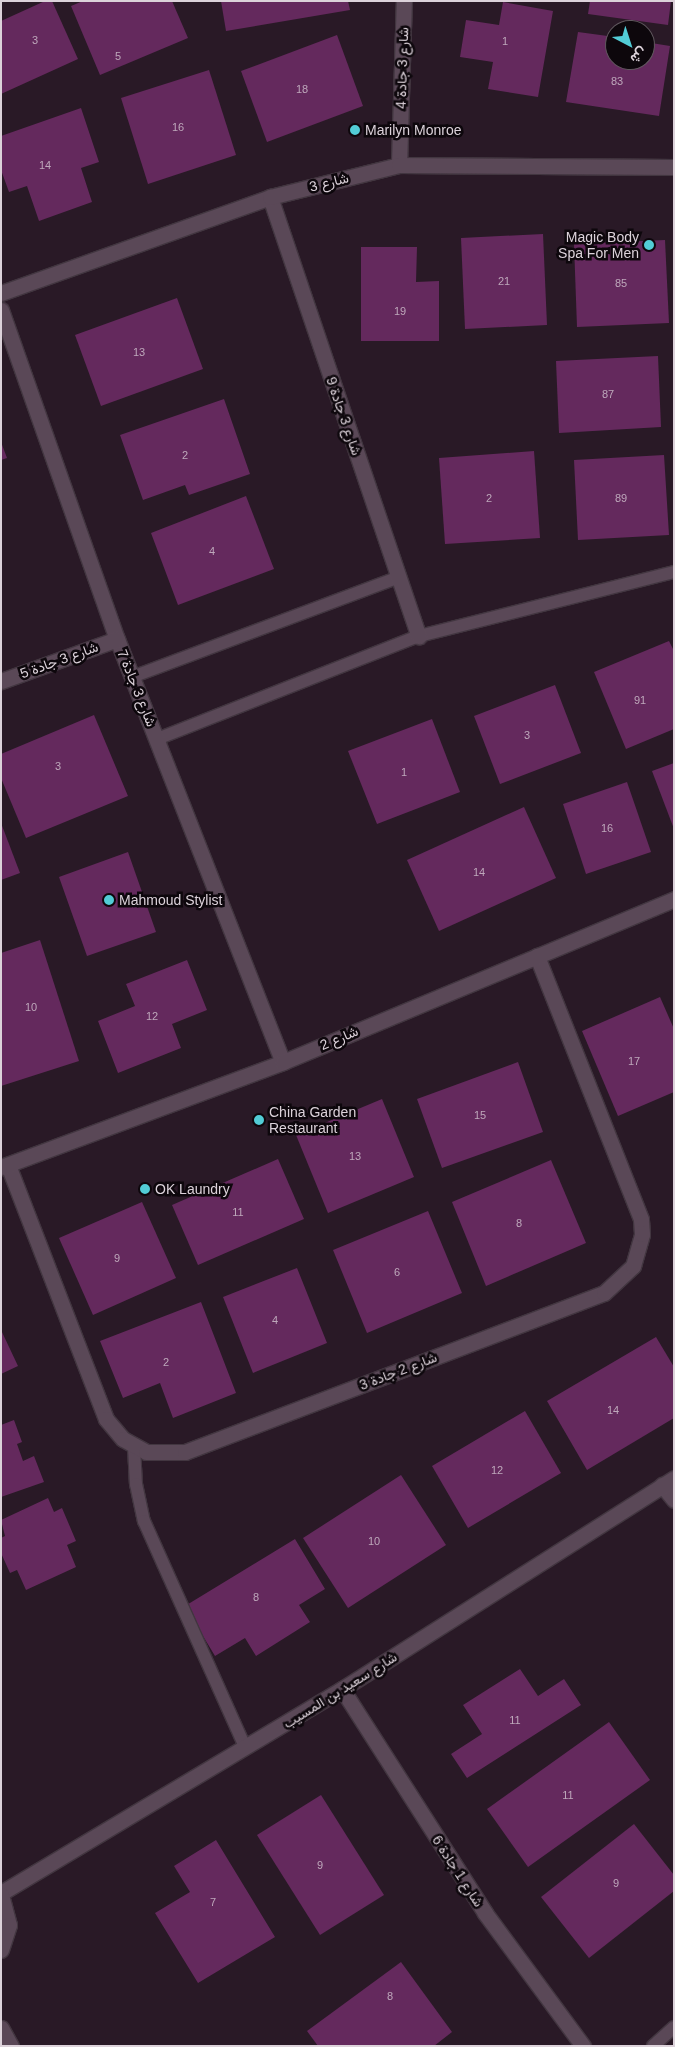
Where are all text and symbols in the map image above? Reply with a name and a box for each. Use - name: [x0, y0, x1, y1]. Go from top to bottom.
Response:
- north arrow: [605, 20, 655, 70]
- street label: شارع 3 جادة 4: [392, 27, 412, 109]
- house number: 3: [32, 33, 38, 47]
- house number: 1: [502, 34, 508, 48]
- text: ش: [627, 44, 651, 67]
- house number: 5: [115, 49, 121, 63]
- house number: 83: [611, 74, 623, 88]
- house number: 18: [296, 82, 308, 96]
- house number: 16: [172, 120, 184, 134]
- place label: Marilyn Monroe: [365, 122, 461, 138]
- marker: Marilyn Monroe: [349, 124, 361, 136]
- house number: 14: [39, 158, 51, 172]
- street label: شارع 3: [308, 169, 350, 195]
- place label: Magic Body Spa For Men: [558, 229, 639, 262]
- marker: Magic Body Spa For Men: [643, 239, 655, 251]
- house number: 21: [498, 274, 510, 288]
- house number: 85: [615, 276, 627, 290]
- house number: 19: [394, 304, 406, 318]
- house number: 13: [133, 345, 145, 359]
- street label: شارع 3 جادة 9: [323, 375, 365, 457]
- house number: 87: [602, 387, 614, 401]
- house number: 2: [182, 448, 188, 462]
- house number: 2: [486, 491, 492, 505]
- house number: 89: [615, 491, 627, 505]
- house number: 4: [209, 544, 215, 558]
- street label: شارع 3 جادة 5: [18, 638, 100, 682]
- street label: شارع 3 جادة 7: [114, 647, 160, 729]
- house number: 91: [634, 693, 646, 707]
- house number: 3: [524, 728, 530, 742]
- house number: 3: [55, 759, 61, 773]
- house number: 1: [401, 765, 407, 779]
- house number: 16: [601, 821, 613, 835]
- house number: 14: [473, 865, 485, 879]
- place label: Mahmoud Stylist: [119, 892, 222, 908]
- marker: Mahmoud Stylist: [103, 894, 115, 906]
- house number: 10: [25, 1000, 37, 1014]
- house number: 12: [146, 1009, 158, 1023]
- street label: شارع 2: [317, 1022, 361, 1054]
- house number: 17: [628, 1054, 640, 1068]
- place label: China Garden Restaurant: [269, 1104, 356, 1136]
- house number: 15: [474, 1108, 486, 1122]
- marker: China Garden Restaurant: [253, 1114, 265, 1126]
- house number: 13: [349, 1149, 361, 1163]
- place label: OK Laundry: [155, 1181, 230, 1197]
- marker: OK Laundry: [139, 1183, 151, 1195]
- house number: 11: [232, 1205, 244, 1219]
- house number: 8: [516, 1216, 522, 1230]
- house number: 9: [114, 1251, 120, 1265]
- house number: 6: [394, 1265, 400, 1279]
- house number: 4: [272, 1313, 278, 1327]
- street label: شارع 2 جادة 3: [357, 1349, 439, 1393]
- house number: 2: [163, 1355, 169, 1369]
- house number: 14: [607, 1403, 619, 1417]
- house number: 12: [491, 1463, 503, 1477]
- house number: 10: [368, 1534, 380, 1548]
- house number: 8: [253, 1590, 259, 1604]
- street label: شارع سعيد بن المسيب: [280, 1648, 400, 1732]
- house number: 11: [509, 1713, 521, 1727]
- house number: 11: [562, 1788, 574, 1802]
- street label: شارع 1 جادة 6: [429, 1832, 487, 1910]
- house number: 9: [317, 1858, 323, 1872]
- house number: 9: [613, 1876, 619, 1890]
- house number: 7: [210, 1895, 216, 1909]
- house number: 8: [387, 1989, 393, 2003]

